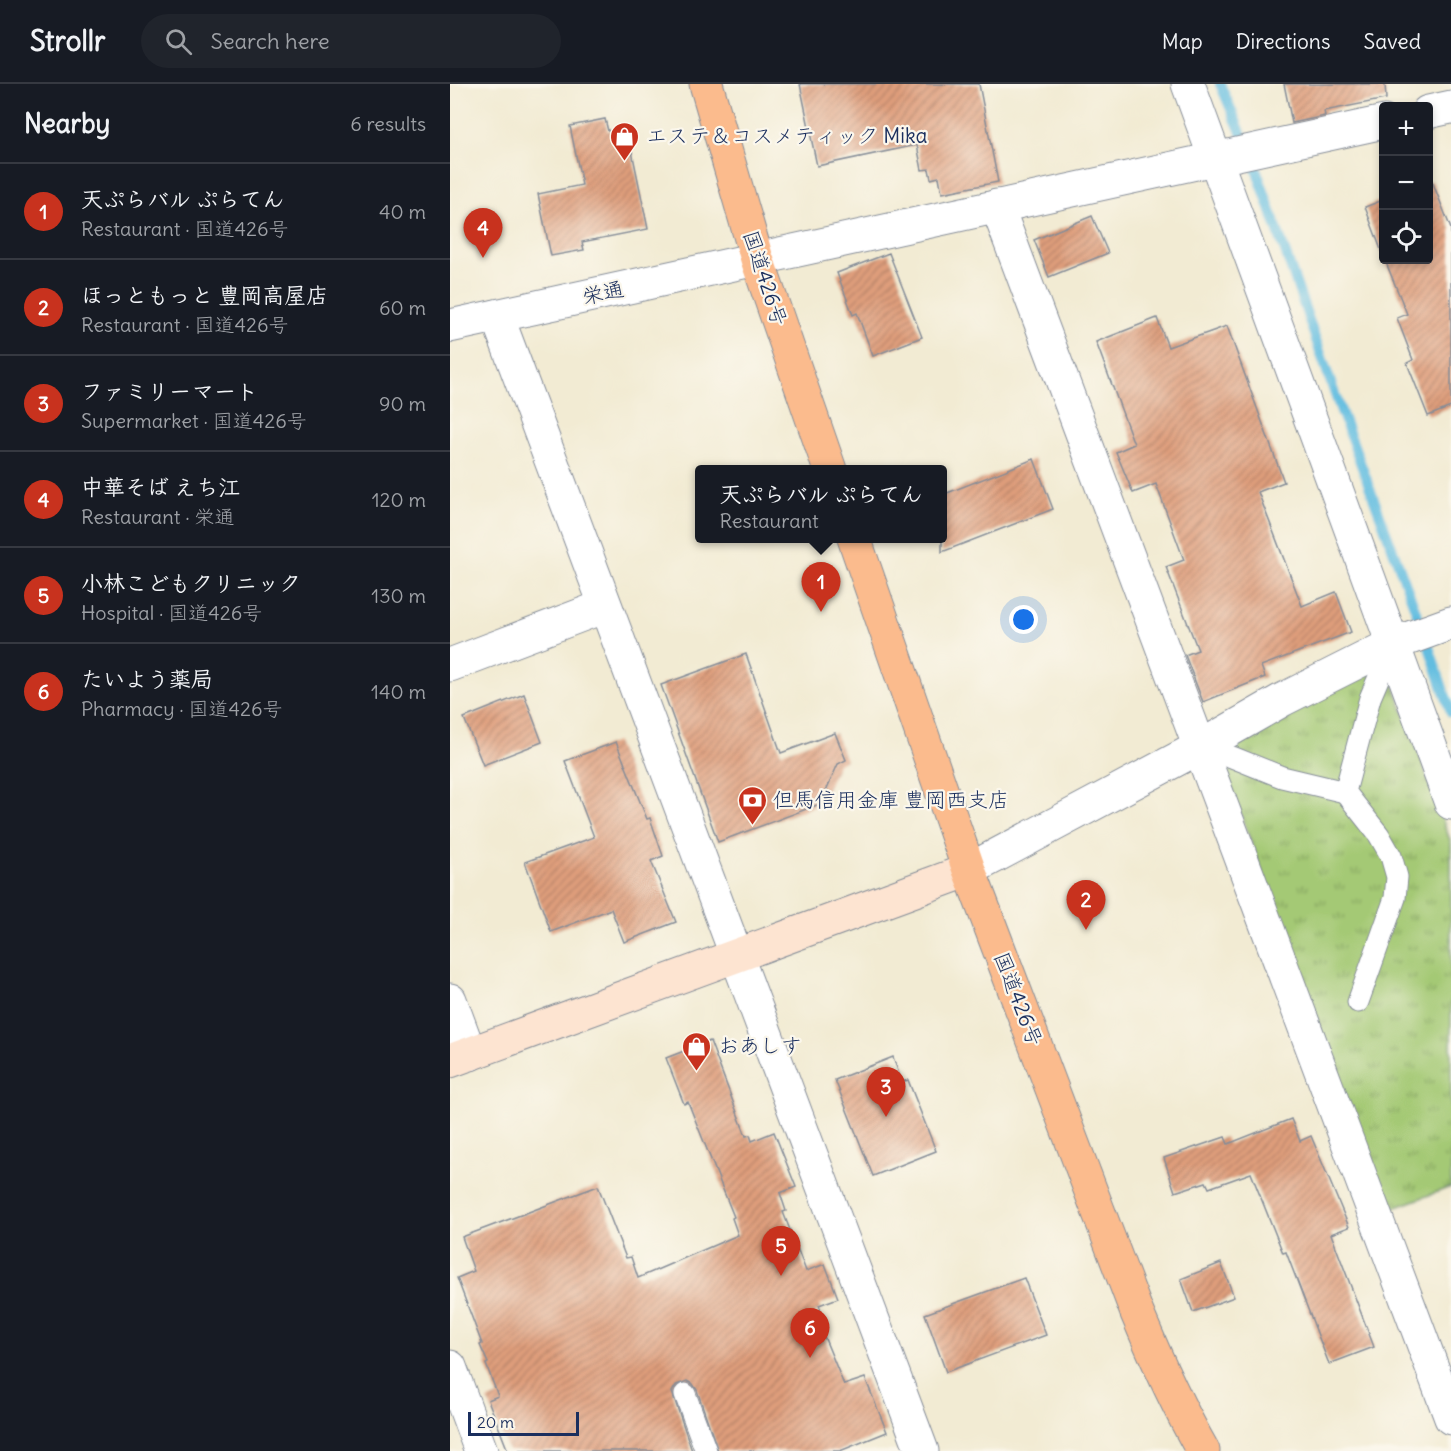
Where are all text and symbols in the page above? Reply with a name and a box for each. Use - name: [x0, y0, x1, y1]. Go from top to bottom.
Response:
- search box: [141, 14, 561, 68]
- text: Strollr: [30, 23, 105, 59]
- icon: search: [162, 25, 195, 58]
- text: Search here: [210, 27, 330, 55]
- text: Map: [1162, 28, 1203, 55]
- text: Directions: [1236, 28, 1330, 55]
- text: Saved: [1363, 28, 1421, 55]
- map controls: [1379, 102, 1433, 264]
- button: +: [1379, 102, 1433, 156]
- text: Nearby: [24, 107, 110, 140]
- text: 6 results: [350, 111, 426, 136]
- shop icon: エステ＆コスメティック Mika: [609, 120, 641, 162]
- place label: エステ＆コスメティック Mika: [646, 122, 927, 149]
- button: −: [1379, 156, 1433, 210]
- text: 天ぷらバル ぷらてん: [81, 185, 284, 213]
- text: 1: [40, 199, 47, 224]
- text: 40 m: [379, 199, 426, 224]
- pin: 4: [464, 208, 502, 258]
- button: locate: [1379, 210, 1433, 264]
- text: Restaurant · 国道426号: [81, 216, 288, 241]
- street label: 国道426号: [737, 227, 794, 329]
- street label: 栄通: [580, 275, 626, 310]
- text: ほっともっと 豊岡高屋店: [81, 281, 328, 309]
- text: 2: [38, 295, 49, 320]
- text: 60 m: [379, 295, 426, 320]
- text: Restaurant · 国道426号: [81, 312, 288, 337]
- text: ファミリーマート: [81, 377, 258, 405]
- text: 3: [38, 391, 49, 416]
- text: 90 m: [379, 391, 426, 416]
- text: Supermarket · 国道426号: [81, 408, 307, 433]
- popup: [695, 465, 947, 543]
- text: 中華そば えち江: [81, 473, 240, 501]
- text: 天ぷらバル ぷらてん: [719, 480, 923, 508]
- text: 4: [38, 487, 49, 512]
- text: 120 m: [372, 487, 426, 512]
- text: Restaurant · 栄通: [81, 504, 234, 529]
- text: Restaurant: [719, 508, 819, 533]
- pin: 1: [802, 562, 841, 612]
- text: 小林こどもクリニック: [81, 569, 301, 597]
- text: 5: [38, 583, 49, 608]
- text: 130 m: [371, 583, 426, 608]
- text: Hospital · 国道426号: [81, 600, 262, 625]
- your location: [1009, 605, 1038, 634]
- text: たいよう薬局: [81, 665, 213, 693]
- text: 6: [38, 679, 49, 704]
- text: 140 m: [371, 679, 426, 704]
- text: Pharmacy · 国道426号: [81, 696, 283, 721]
- bank icon: 但馬信用金庫 豊岡西支店: [736, 784, 768, 826]
- place label: 但馬信用金庫 豊岡西支店: [773, 786, 1009, 813]
- pin: 2: [1066, 880, 1106, 930]
- street label: 国道426号: [988, 948, 1049, 1050]
- shop icon: おあしす: [681, 1030, 713, 1072]
- place label: おあしす: [718, 1032, 802, 1059]
- pin: 3: [866, 1068, 906, 1117]
- pin: 5: [762, 1226, 800, 1276]
- pin: 6: [790, 1308, 830, 1358]
- scale bar: [468, 1409, 579, 1436]
- text: 20 m: [477, 1412, 514, 1432]

